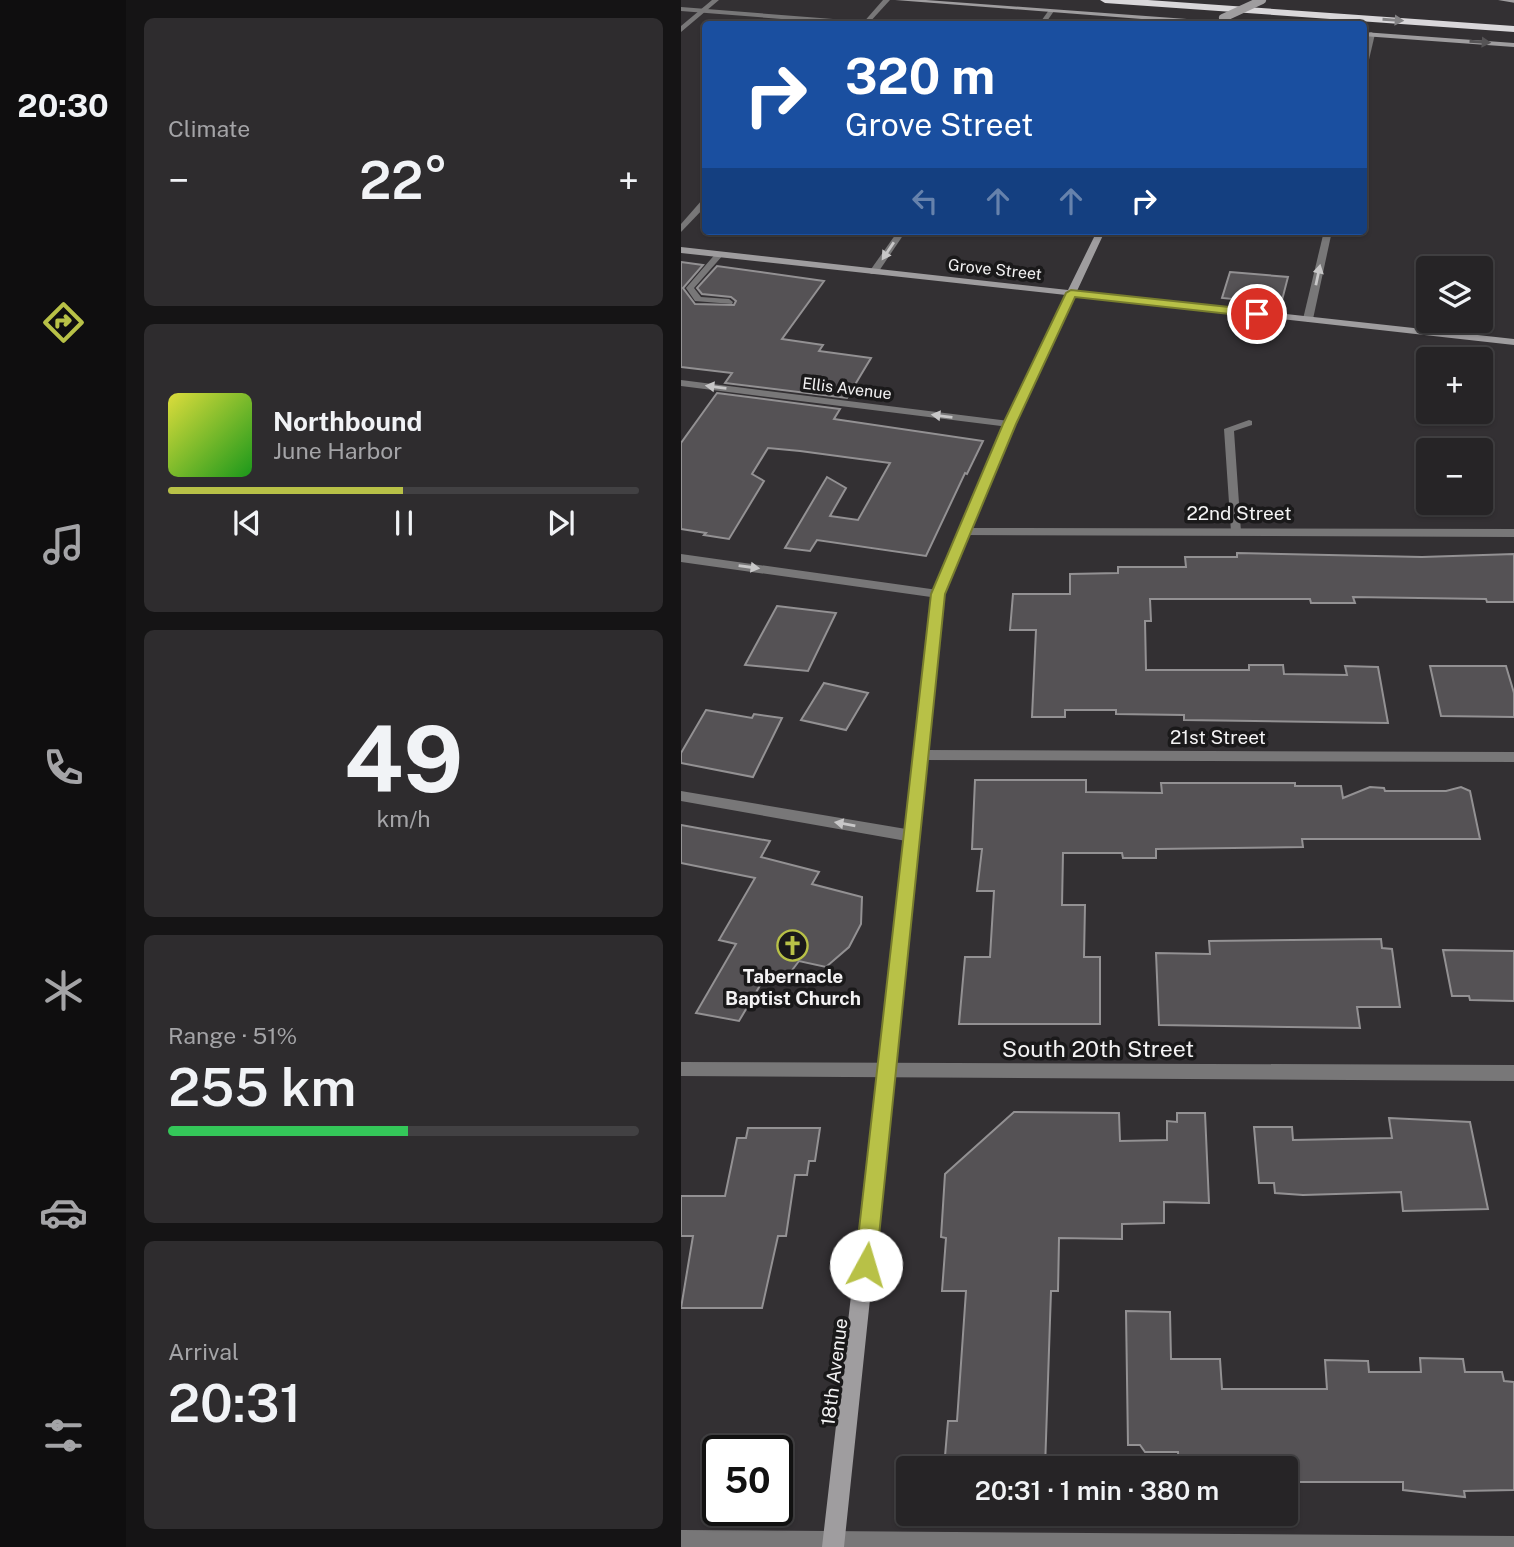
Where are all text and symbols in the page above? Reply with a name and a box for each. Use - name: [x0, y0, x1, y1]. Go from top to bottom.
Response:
- one-way arrow: [1383, 15, 1405, 26]
- one-way arrow: [1470, 37, 1492, 48]
- text: 320 m: [845, 47, 995, 105]
- icon: right: [730, 49, 821, 140]
- text: 20:30: [17, 87, 109, 124]
- text: Grove Street: [845, 106, 1033, 143]
- text: Climate: [168, 115, 250, 142]
- text: 22°: [359, 150, 448, 211]
- text: −: [168, 158, 189, 203]
- text: +: [618, 158, 639, 203]
- icon: left: [906, 182, 944, 220]
- icon: ahead: [979, 182, 1017, 220]
- icon: ahead: [1052, 182, 1090, 220]
- icon: right: [1125, 182, 1163, 220]
- one-way arrow: [881, 242, 895, 260]
- street label: Grove Street: [947, 255, 1043, 284]
- map controls: [1416, 256, 1493, 515]
- button: layers: [1416, 256, 1493, 333]
- one-way arrow: [1313, 264, 1324, 286]
- pin: [1227, 284, 1287, 344]
- icon: arrive: [1238, 295, 1276, 333]
- icon: directions: [39, 298, 88, 347]
- button: +: [1416, 347, 1493, 424]
- street label: Ellis Avenue: [801, 374, 893, 403]
- one-way arrow: [705, 382, 727, 393]
- text: Northbound: [273, 406, 422, 437]
- one-way arrow: [931, 410, 953, 421]
- text: June Harbor: [273, 437, 402, 464]
- button: −: [1416, 438, 1493, 515]
- street label: 22nd Street: [1186, 502, 1292, 524]
- icon: previous: [228, 504, 266, 542]
- icon: pause: [385, 504, 423, 542]
- icon: next: [542, 504, 580, 542]
- icon: music: [39, 520, 88, 569]
- one-way arrow: [738, 562, 760, 573]
- text: 49: [344, 706, 463, 812]
- street label: 21st Street: [1170, 726, 1266, 748]
- icon: phone: [39, 743, 88, 792]
- text: km/h: [376, 805, 431, 832]
- one-way arrow: [834, 818, 856, 829]
- church icon: Tabernacle Baptist Church: [776, 928, 810, 962]
- place label: Tabernacle Baptist Church: [725, 965, 861, 1009]
- icon: climate: [39, 966, 88, 1015]
- text: Range · 51%: [168, 1022, 297, 1049]
- street label: South 20th Street: [1002, 1035, 1194, 1062]
- text: 255 km: [168, 1057, 356, 1118]
- icon: car: [39, 1188, 88, 1237]
- position arrow: [829, 1228, 903, 1302]
- street label: 18th Avenue: [816, 1317, 852, 1427]
- text: Arrival: [168, 1338, 239, 1365]
- text: 20:31: [168, 1373, 301, 1434]
- icon: filters: [39, 1411, 88, 1460]
- speed limit sign: 50: [702, 1435, 793, 1526]
- text: 20:31 · 1 min · 380 m: [975, 1475, 1219, 1506]

